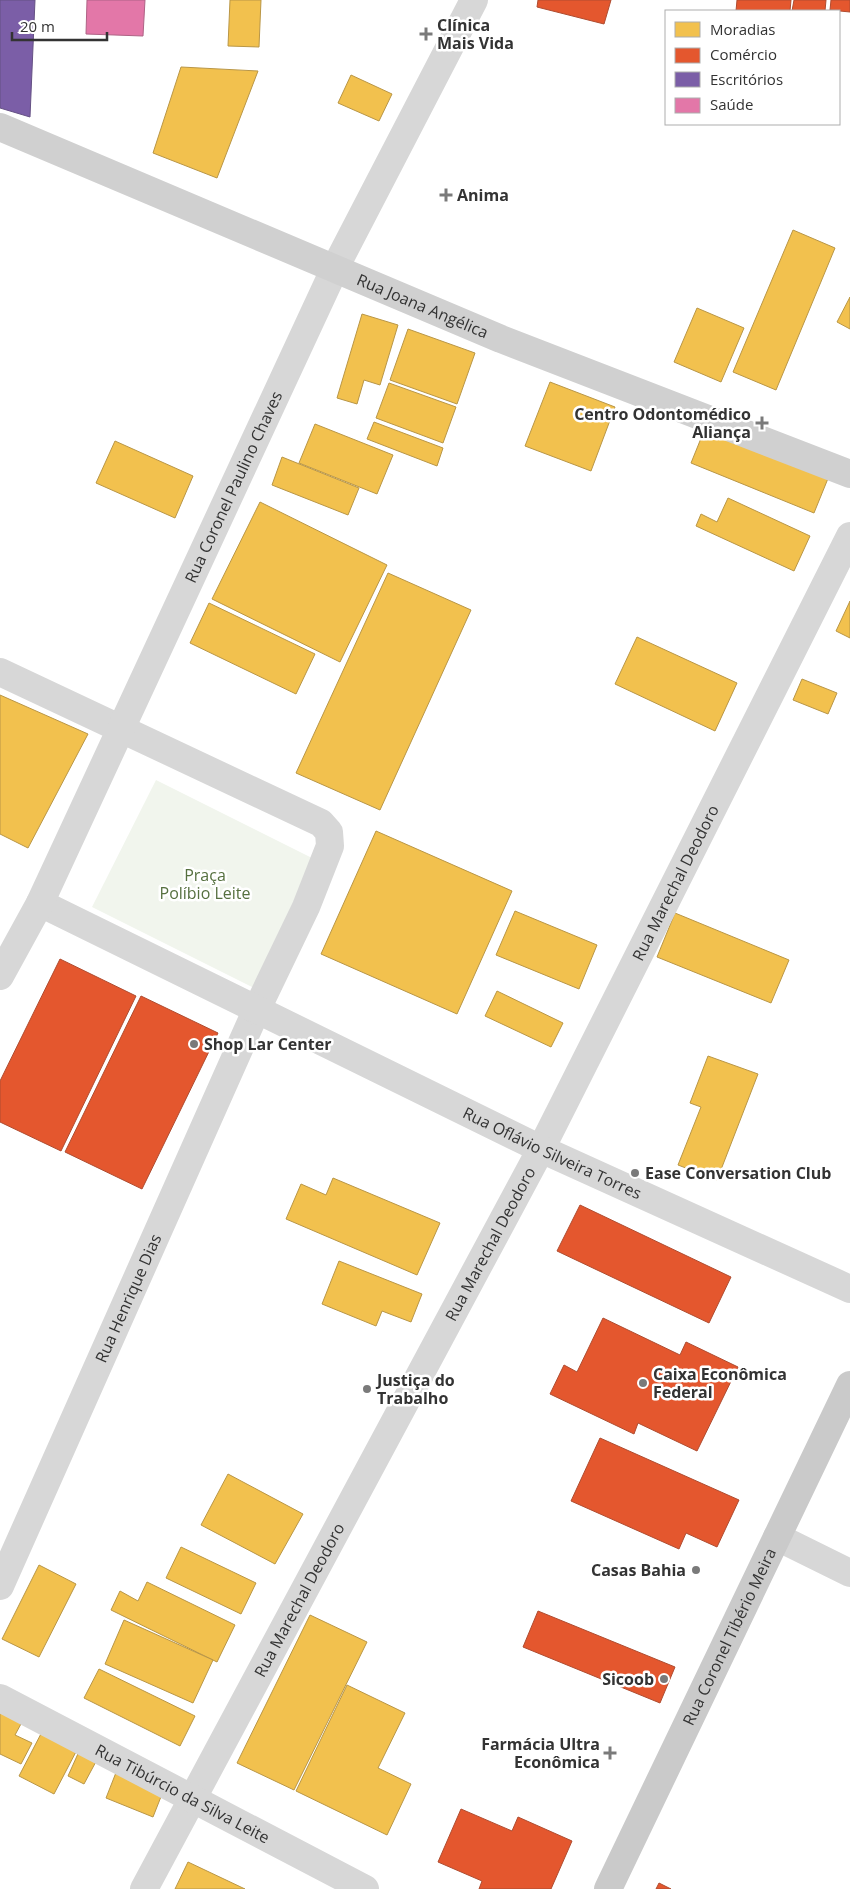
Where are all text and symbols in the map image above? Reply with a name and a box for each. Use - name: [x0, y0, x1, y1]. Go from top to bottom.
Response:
- scale bar: [12, 10, 108, 42]
- legend: [665, 10, 840, 125]
- place label: Clínica Mais Vida: [437, 14, 514, 54]
- text: 20 m: [20, 16, 55, 36]
- text: Moradias: [710, 19, 775, 39]
- marker: Clínica Mais Vida: [419, 27, 433, 41]
- text: Comércio: [710, 44, 777, 64]
- text: Escritórios: [710, 69, 783, 89]
- text: Saúde: [710, 94, 753, 114]
- place label: Anima: [457, 184, 509, 206]
- marker: Anima: [439, 188, 453, 202]
- street label: Rua Joana Angélica: [354, 268, 492, 343]
- street label: Rua Coronel Paulino Chaves: [179, 388, 287, 586]
- place label: Centro Odontomédico Aliança: [574, 403, 751, 443]
- marker: Centro Odontomédico Aliança: [755, 416, 769, 430]
- street label: Rua Marechal Deodoro: [627, 801, 724, 964]
- park label: Praça Políbio Leite: [160, 864, 251, 904]
- place label: Shop Lar Center: [204, 1033, 331, 1055]
- marker: Shop Lar Center: [188, 1038, 200, 1050]
- street label: Rua Oflávio Silveira Torres: [459, 1101, 645, 1204]
- place label: Ease Conversation Club: [645, 1162, 831, 1184]
- street label: Rua Marechal Deodoro: [440, 1163, 540, 1325]
- marker: Ease Conversation Club: [629, 1167, 641, 1179]
- street label: Rua Henrique Dias: [90, 1230, 166, 1366]
- place label: Caixa Econômica Federal: [653, 1363, 787, 1403]
- place label: Justiça do Trabalho: [375, 1369, 455, 1409]
- marker: Caixa Econômica Federal: [637, 1377, 649, 1389]
- marker: Justiça do Trabalho: [361, 1383, 373, 1395]
- street label: Rua Marechal Deodoro: [249, 1519, 349, 1681]
- street label: Rua Coronel Tibério Meira: [677, 1544, 781, 1729]
- place label: Casas Bahia: [591, 1559, 686, 1581]
- marker: Casas Bahia: [690, 1564, 702, 1576]
- place label: Sicoob: [602, 1668, 654, 1690]
- marker: Sicoob: [658, 1673, 670, 1685]
- place label: Farmácia Ultra Econômica: [481, 1733, 600, 1773]
- street label: Rua Tibúrcio da Silva Leite: [91, 1739, 274, 1848]
- marker: Farmácia Ultra Econômica: [604, 1747, 616, 1759]

